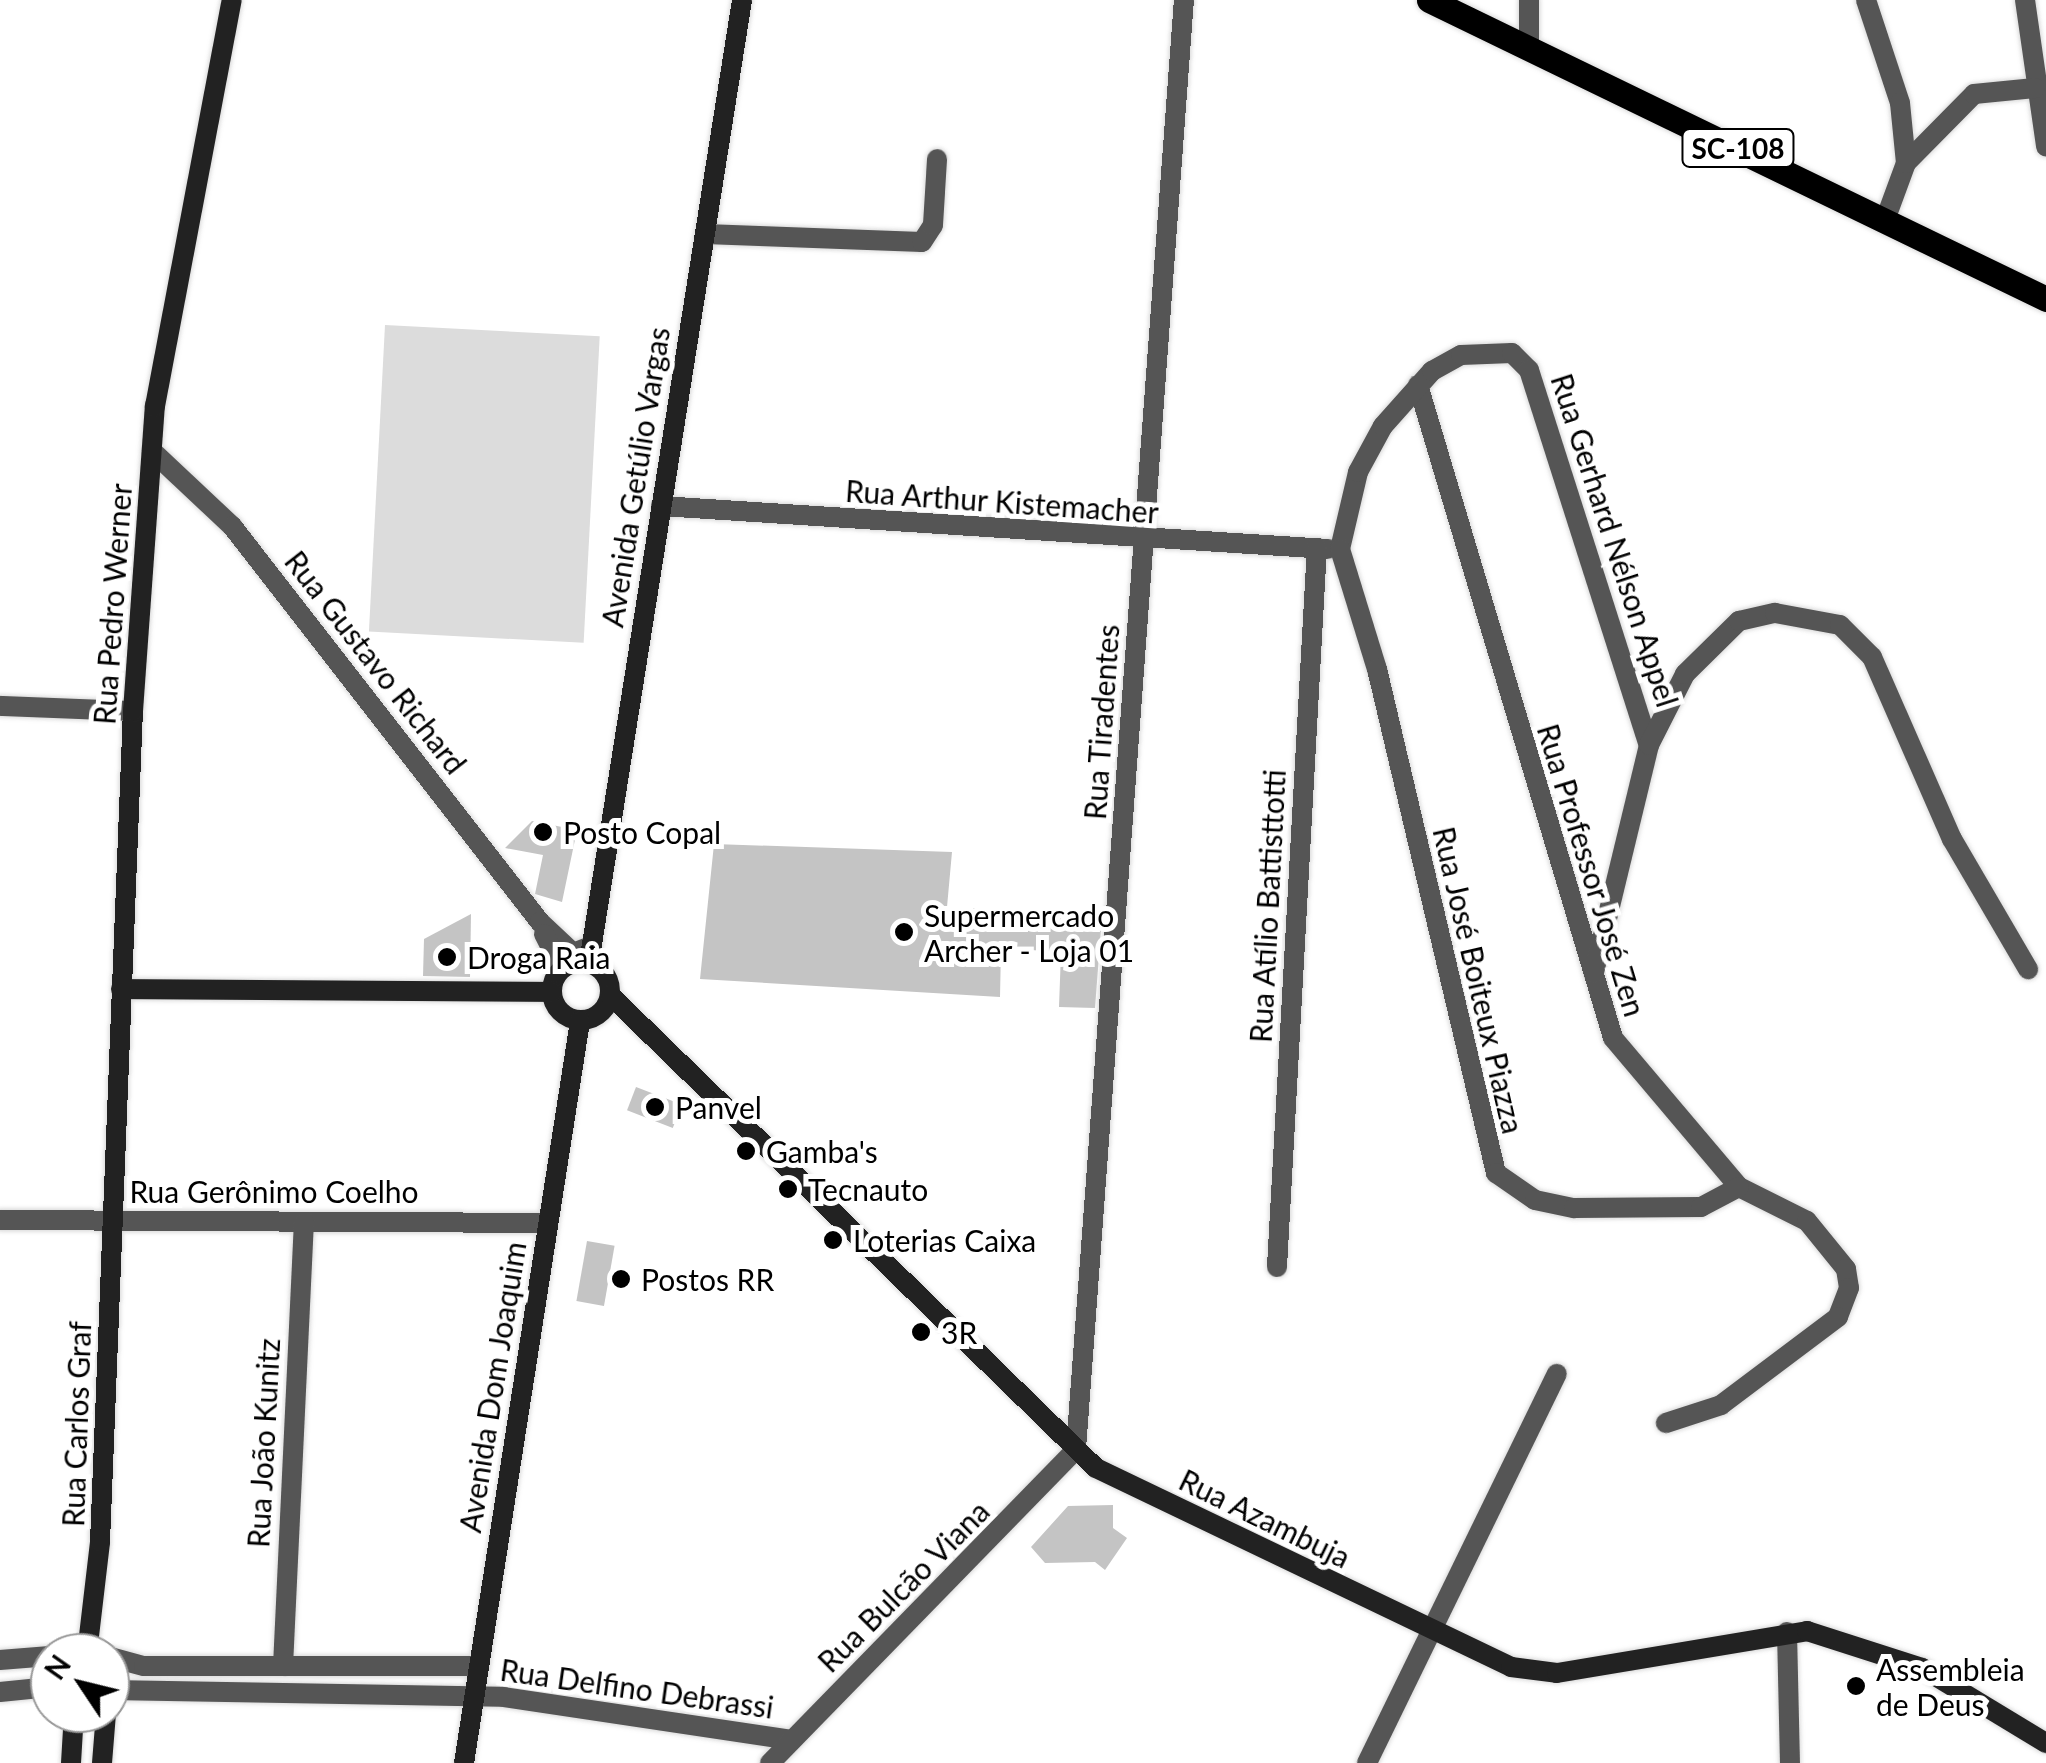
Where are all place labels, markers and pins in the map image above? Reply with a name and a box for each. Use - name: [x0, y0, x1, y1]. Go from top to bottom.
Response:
- place label: Posto Copal: [563, 814, 721, 850]
- marker: Posto Copal: [532, 821, 554, 843]
- place label: Supermercado Archer - Loja 01: [924, 897, 1135, 968]
- marker: Supermercado Archer - Loja 01: [893, 921, 915, 943]
- place label: Droga Raia: [467, 939, 611, 975]
- marker: Droga Raia: [436, 946, 458, 968]
- place label: Panvel: [675, 1089, 762, 1125]
- marker: Panvel: [644, 1096, 666, 1118]
- place label: Gamba's: [766, 1133, 878, 1169]
- marker: Gamba's: [735, 1140, 757, 1162]
- place label: Tecnauto: [808, 1171, 928, 1207]
- marker: Tecnauto: [777, 1178, 799, 1200]
- place label: Loterias Caixa: [853, 1222, 1036, 1258]
- marker: Loterias Caixa: [822, 1229, 844, 1251]
- place label: Postos RR: [641, 1261, 774, 1297]
- marker: Postos RR: [610, 1268, 632, 1290]
- place label: 3R: [941, 1314, 977, 1350]
- marker: 3R: [910, 1321, 932, 1343]
- place label: Assembleia de Deus: [1876, 1651, 2025, 1722]
- marker: Assembleia de Deus: [1845, 1675, 1867, 1697]

